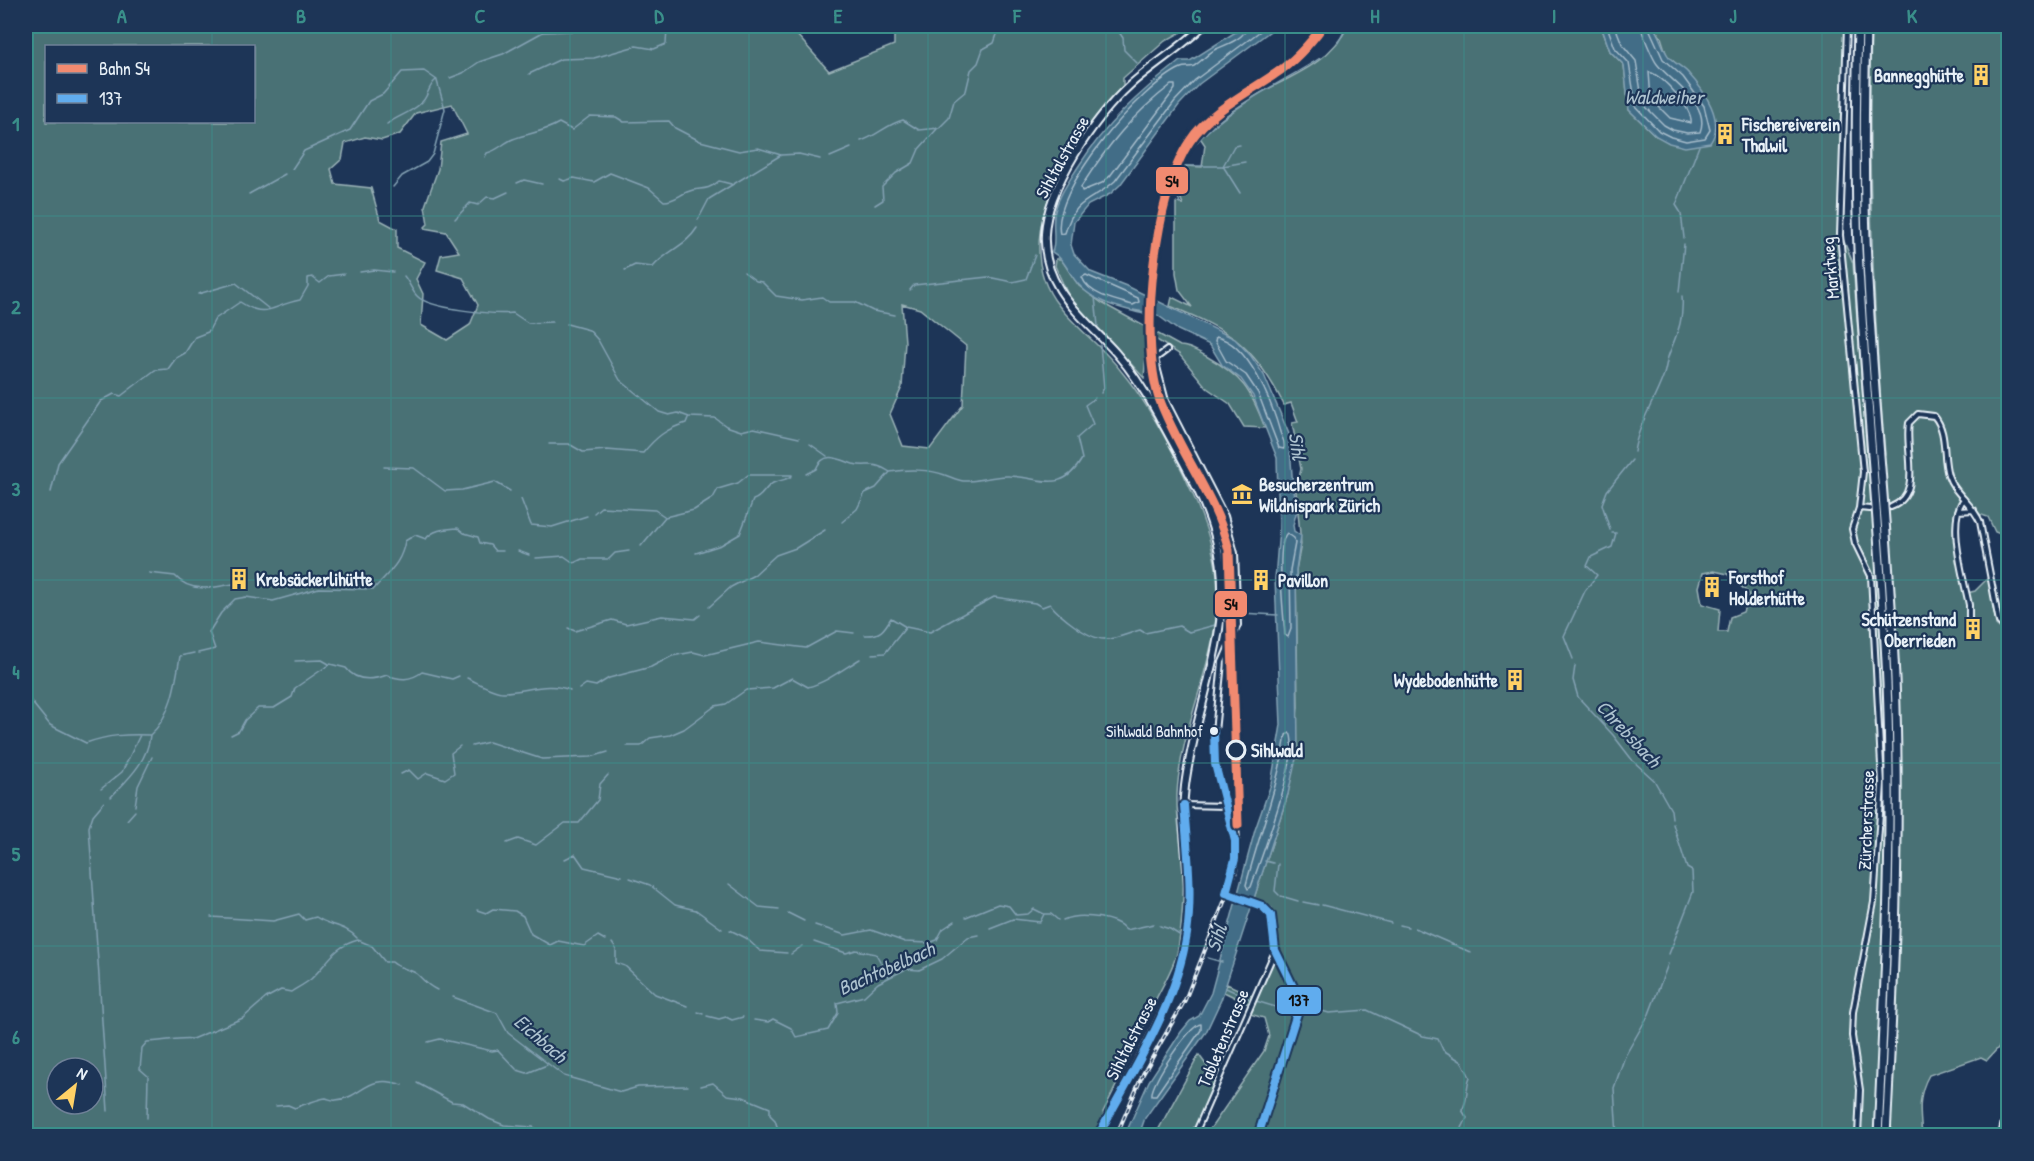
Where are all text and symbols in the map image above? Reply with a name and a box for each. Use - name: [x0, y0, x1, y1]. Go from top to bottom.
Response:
- text: A: [117, 2, 127, 29]
- text: B: [296, 2, 306, 29]
- text: C: [475, 2, 486, 29]
- text: D: [654, 2, 664, 29]
- text: E: [834, 2, 843, 29]
- text: F: [1012, 2, 1022, 29]
- text: G: [1191, 2, 1201, 29]
- text: H: [1370, 2, 1380, 29]
- text: I: [1552, 2, 1556, 29]
- text: J: [1729, 2, 1737, 29]
- text: K: [1907, 2, 1918, 29]
- legend: [45, 45, 255, 123]
- text: Bahn S4: [99, 56, 150, 81]
- place label: Bannegghütte: [1874, 63, 1965, 89]
- building icon: Bannegghütte: [1969, 63, 1993, 87]
- water label: Waldweiher: [1624, 83, 1706, 110]
- text: 137: [99, 86, 123, 111]
- text: 1: [12, 110, 20, 137]
- street label: Sihltalstrasse: [1029, 111, 1095, 203]
- place label: Fischereiverein Thalwil: [1741, 112, 1840, 158]
- building icon: Fischereiverein Thalwil: [1713, 122, 1737, 146]
- line badge: S4: [1155, 166, 1189, 195]
- text: S4: [1165, 170, 1179, 192]
- street label: Marktweg: [1815, 236, 1845, 300]
- text: 2: [11, 293, 21, 320]
- water label: Sihl: [1283, 431, 1314, 463]
- place label: Besucherzentrum Wildnispark Zürich: [1259, 472, 1381, 519]
- text: 3: [12, 475, 21, 502]
- museum icon: Besucherzentrum Wildnispark Zürich: [1230, 482, 1254, 506]
- place label: Forsthof Holderhütte: [1728, 565, 1806, 611]
- building icon: Krebsäckerlihütte: [227, 567, 251, 591]
- place label: Krebsäckerlihütte: [256, 567, 373, 592]
- building icon: Pavillon: [1249, 568, 1273, 592]
- place label: Pavillon: [1278, 568, 1328, 593]
- building icon: Forsthof Holderhütte: [1700, 575, 1724, 599]
- line badge: S4: [1214, 590, 1248, 618]
- text: S4: [1224, 593, 1238, 615]
- place label: Schützenstand Oberrieden: [1861, 607, 1956, 653]
- building icon: Schützenstand Oberrieden: [1961, 617, 1985, 641]
- text: 4: [12, 658, 20, 685]
- place label: Wydebodenhütte: [1394, 668, 1499, 694]
- building icon: Wydebodenhütte: [1503, 668, 1527, 692]
- water label: Chrebsbach: [1591, 693, 1668, 774]
- place label: Sihlwald Bahnhof: [1106, 720, 1203, 742]
- marker: Sihlwald Bahnhof: [1208, 725, 1220, 737]
- place label: Sihlwald: [1251, 738, 1303, 763]
- marker: Sihlwald: [1226, 740, 1246, 760]
- street label: Zürcherstrasse: [1852, 770, 1880, 870]
- text: 5: [12, 840, 21, 867]
- water label: Sihl: [1199, 919, 1234, 955]
- water label: Bachtobelbach: [834, 934, 940, 1001]
- street label: Tabletenstrasse: [1191, 985, 1255, 1091]
- line badge: 137: [1276, 986, 1322, 1015]
- text: 137: [1289, 989, 1310, 1011]
- street label: Sihltalstrasse: [1099, 992, 1163, 1084]
- water label: Eichbach: [509, 1008, 574, 1069]
- text: 6: [12, 1023, 20, 1050]
- north arrow: [45, 1056, 105, 1116]
- text: N: [73, 1061, 92, 1085]

